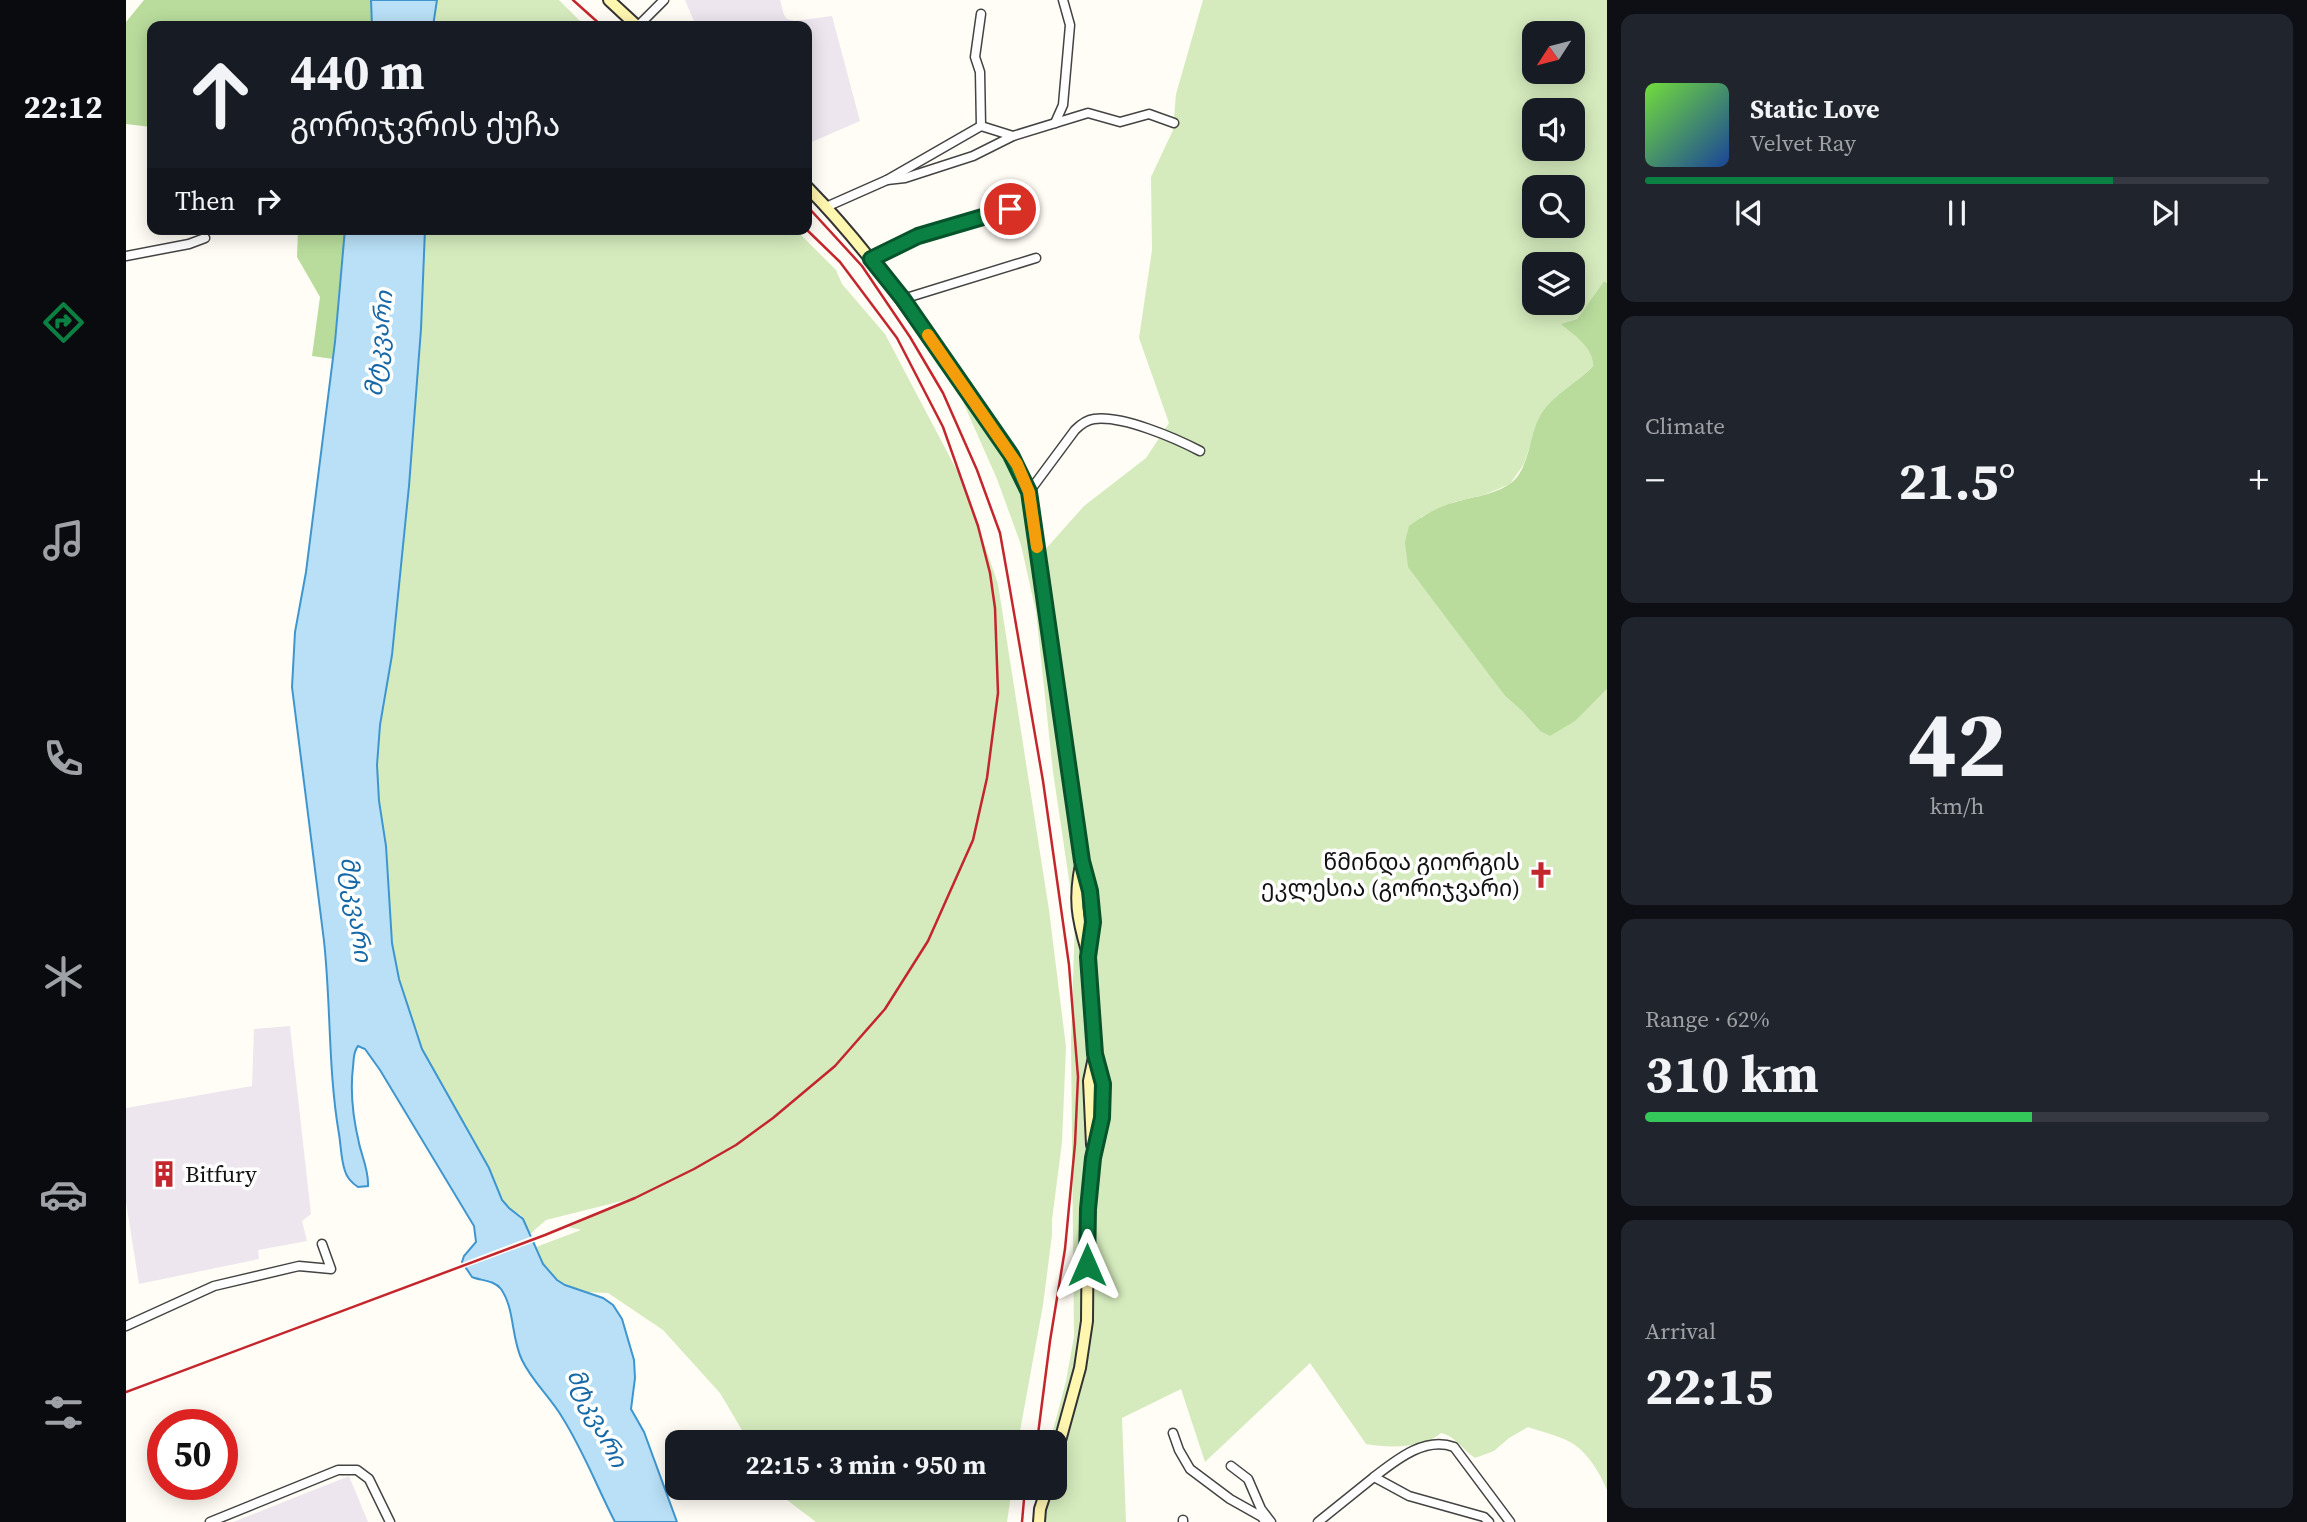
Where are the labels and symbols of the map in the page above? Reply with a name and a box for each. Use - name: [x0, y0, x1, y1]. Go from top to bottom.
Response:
- north arrow: [1522, 21, 1586, 84]
- pin: [980, 179, 1040, 239]
- water label: მტკვარი: [357, 288, 401, 398]
- place label: წმინდა გიორგის ეკლესია (გორიჯვარი): [1261, 846, 1520, 904]
- water label: მტკვარი: [333, 854, 380, 965]
- church icon: წმინდა გიორგის ეკლესია (გორიჯვარი): [1526, 860, 1556, 890]
- place label: Bitfury: [185, 1158, 257, 1190]
- building icon: Bitfury: [149, 1159, 179, 1189]
- position arrow: [1050, 1228, 1124, 1302]
- water label: მტკვარი: [559, 1363, 636, 1474]
- speed limit sign: 50: [147, 1409, 238, 1500]

